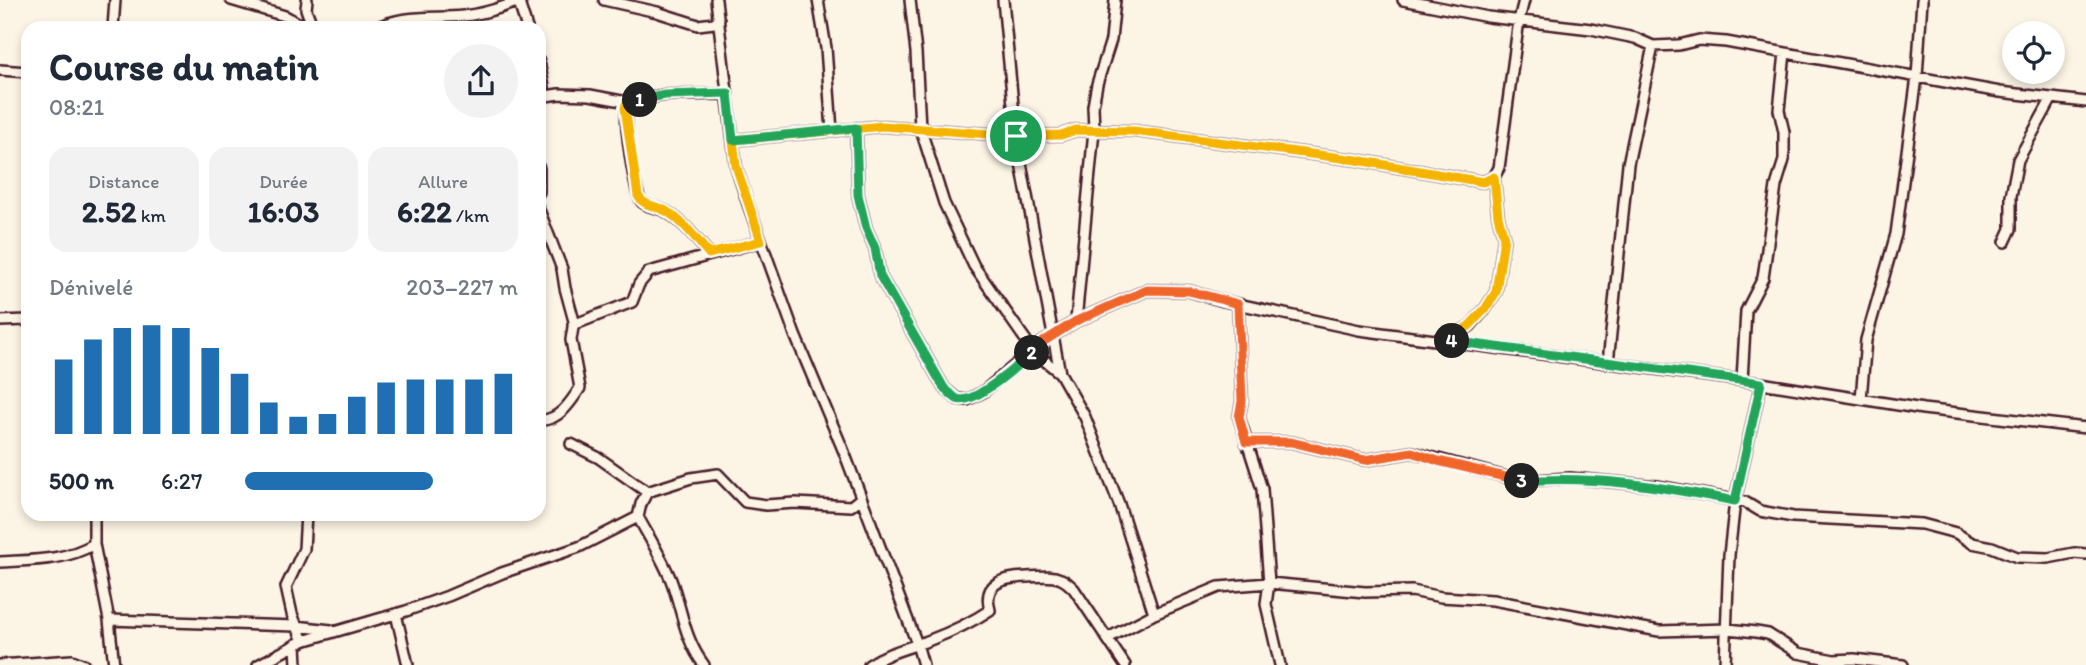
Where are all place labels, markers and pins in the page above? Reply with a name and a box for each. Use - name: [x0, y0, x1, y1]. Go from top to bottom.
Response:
- pin: 1: [622, 82, 658, 118]
- pin: [986, 106, 1046, 166]
- pin: 4: [1434, 324, 1470, 358]
- pin: 2: [1014, 336, 1050, 370]
- pin: 3: [1504, 463, 1540, 498]

